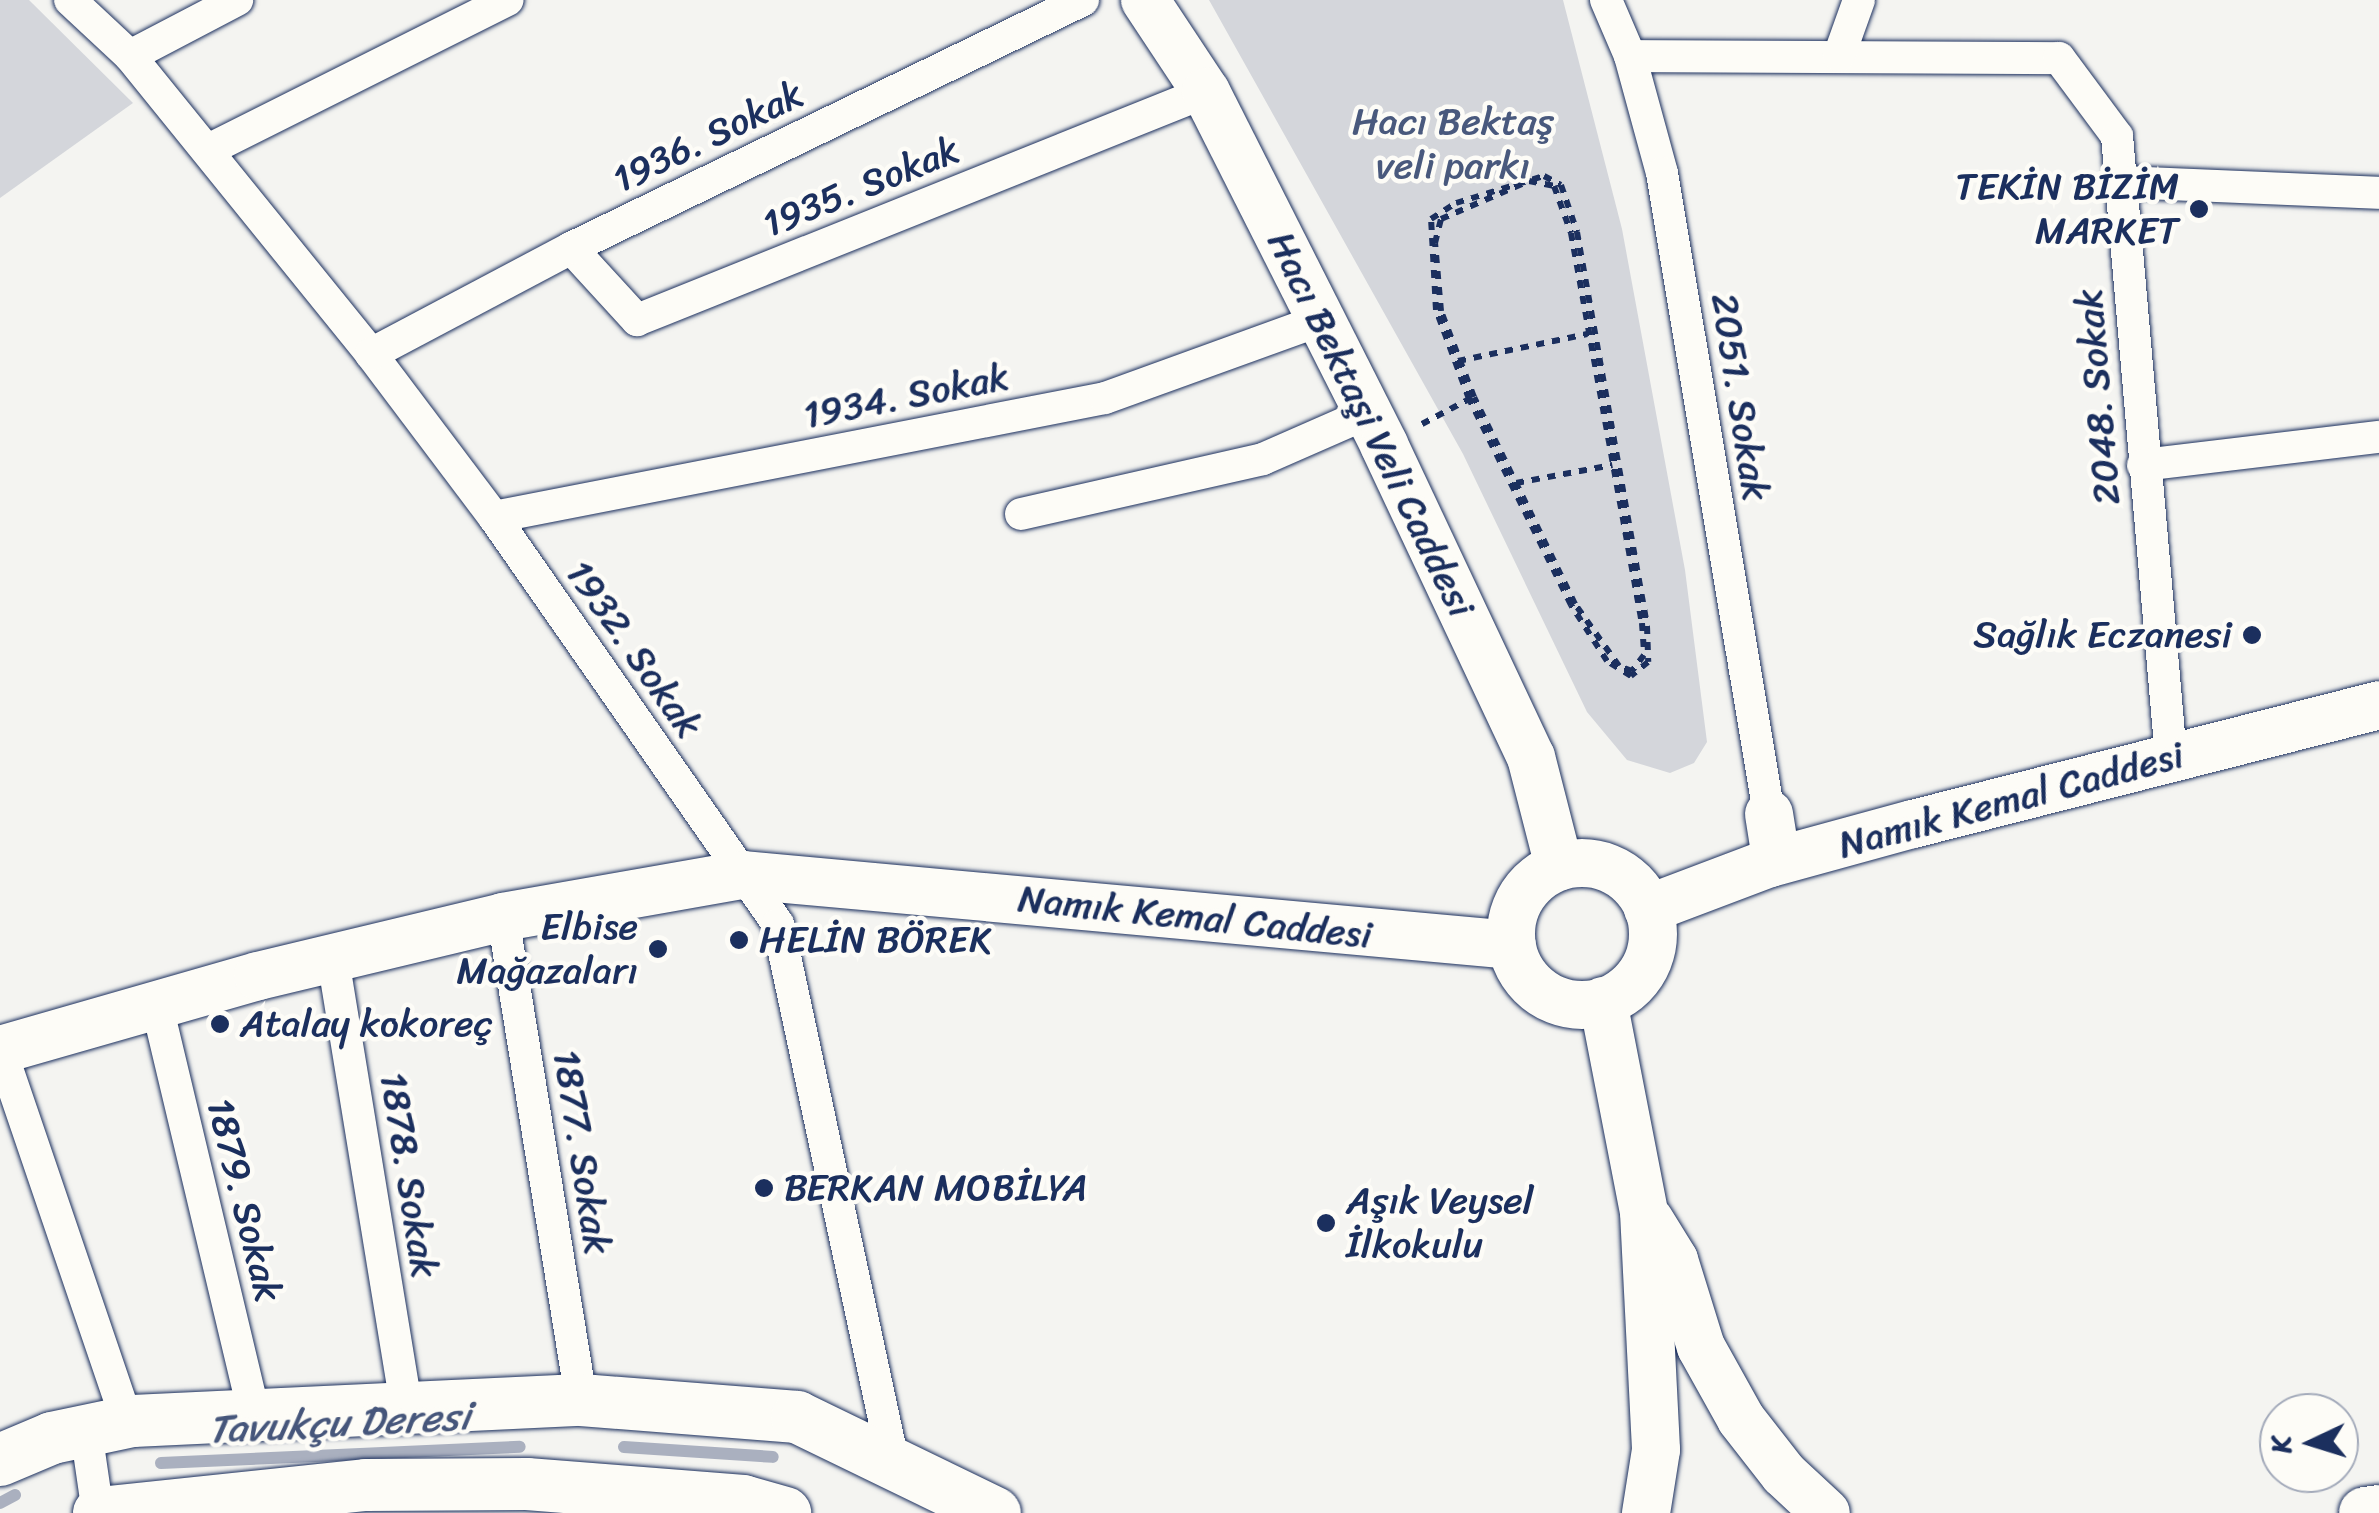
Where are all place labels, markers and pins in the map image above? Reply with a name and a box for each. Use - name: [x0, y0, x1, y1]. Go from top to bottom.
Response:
- place label: TEKİN BİZİM MARKET: [1955, 164, 2179, 253]
- marker: TEKİN BİZİM MARKET: [2188, 198, 2210, 220]
- place label: Sağlık Eczanesi: [1973, 612, 2232, 658]
- marker: Sağlık Eczanesi: [2241, 624, 2263, 646]
- place label: Elbise Mağazaları: [457, 904, 638, 994]
- place label: HELİN BÖREK: [759, 917, 992, 963]
- marker: HELİN BÖREK: [728, 929, 750, 951]
- marker: Elbise Mağazaları: [647, 938, 669, 960]
- place label: Atalay kokoreç: [240, 1001, 492, 1047]
- marker: Atalay kokoreç: [209, 1013, 231, 1035]
- place label: BERKAN MOBİLYA: [784, 1165, 1086, 1211]
- marker: BERKAN MOBİLYA: [753, 1177, 775, 1199]
- place label: Aşık Veysel İlkokulu: [1346, 1178, 1536, 1268]
- marker: Aşık Veysel İlkokulu: [1315, 1212, 1337, 1234]

